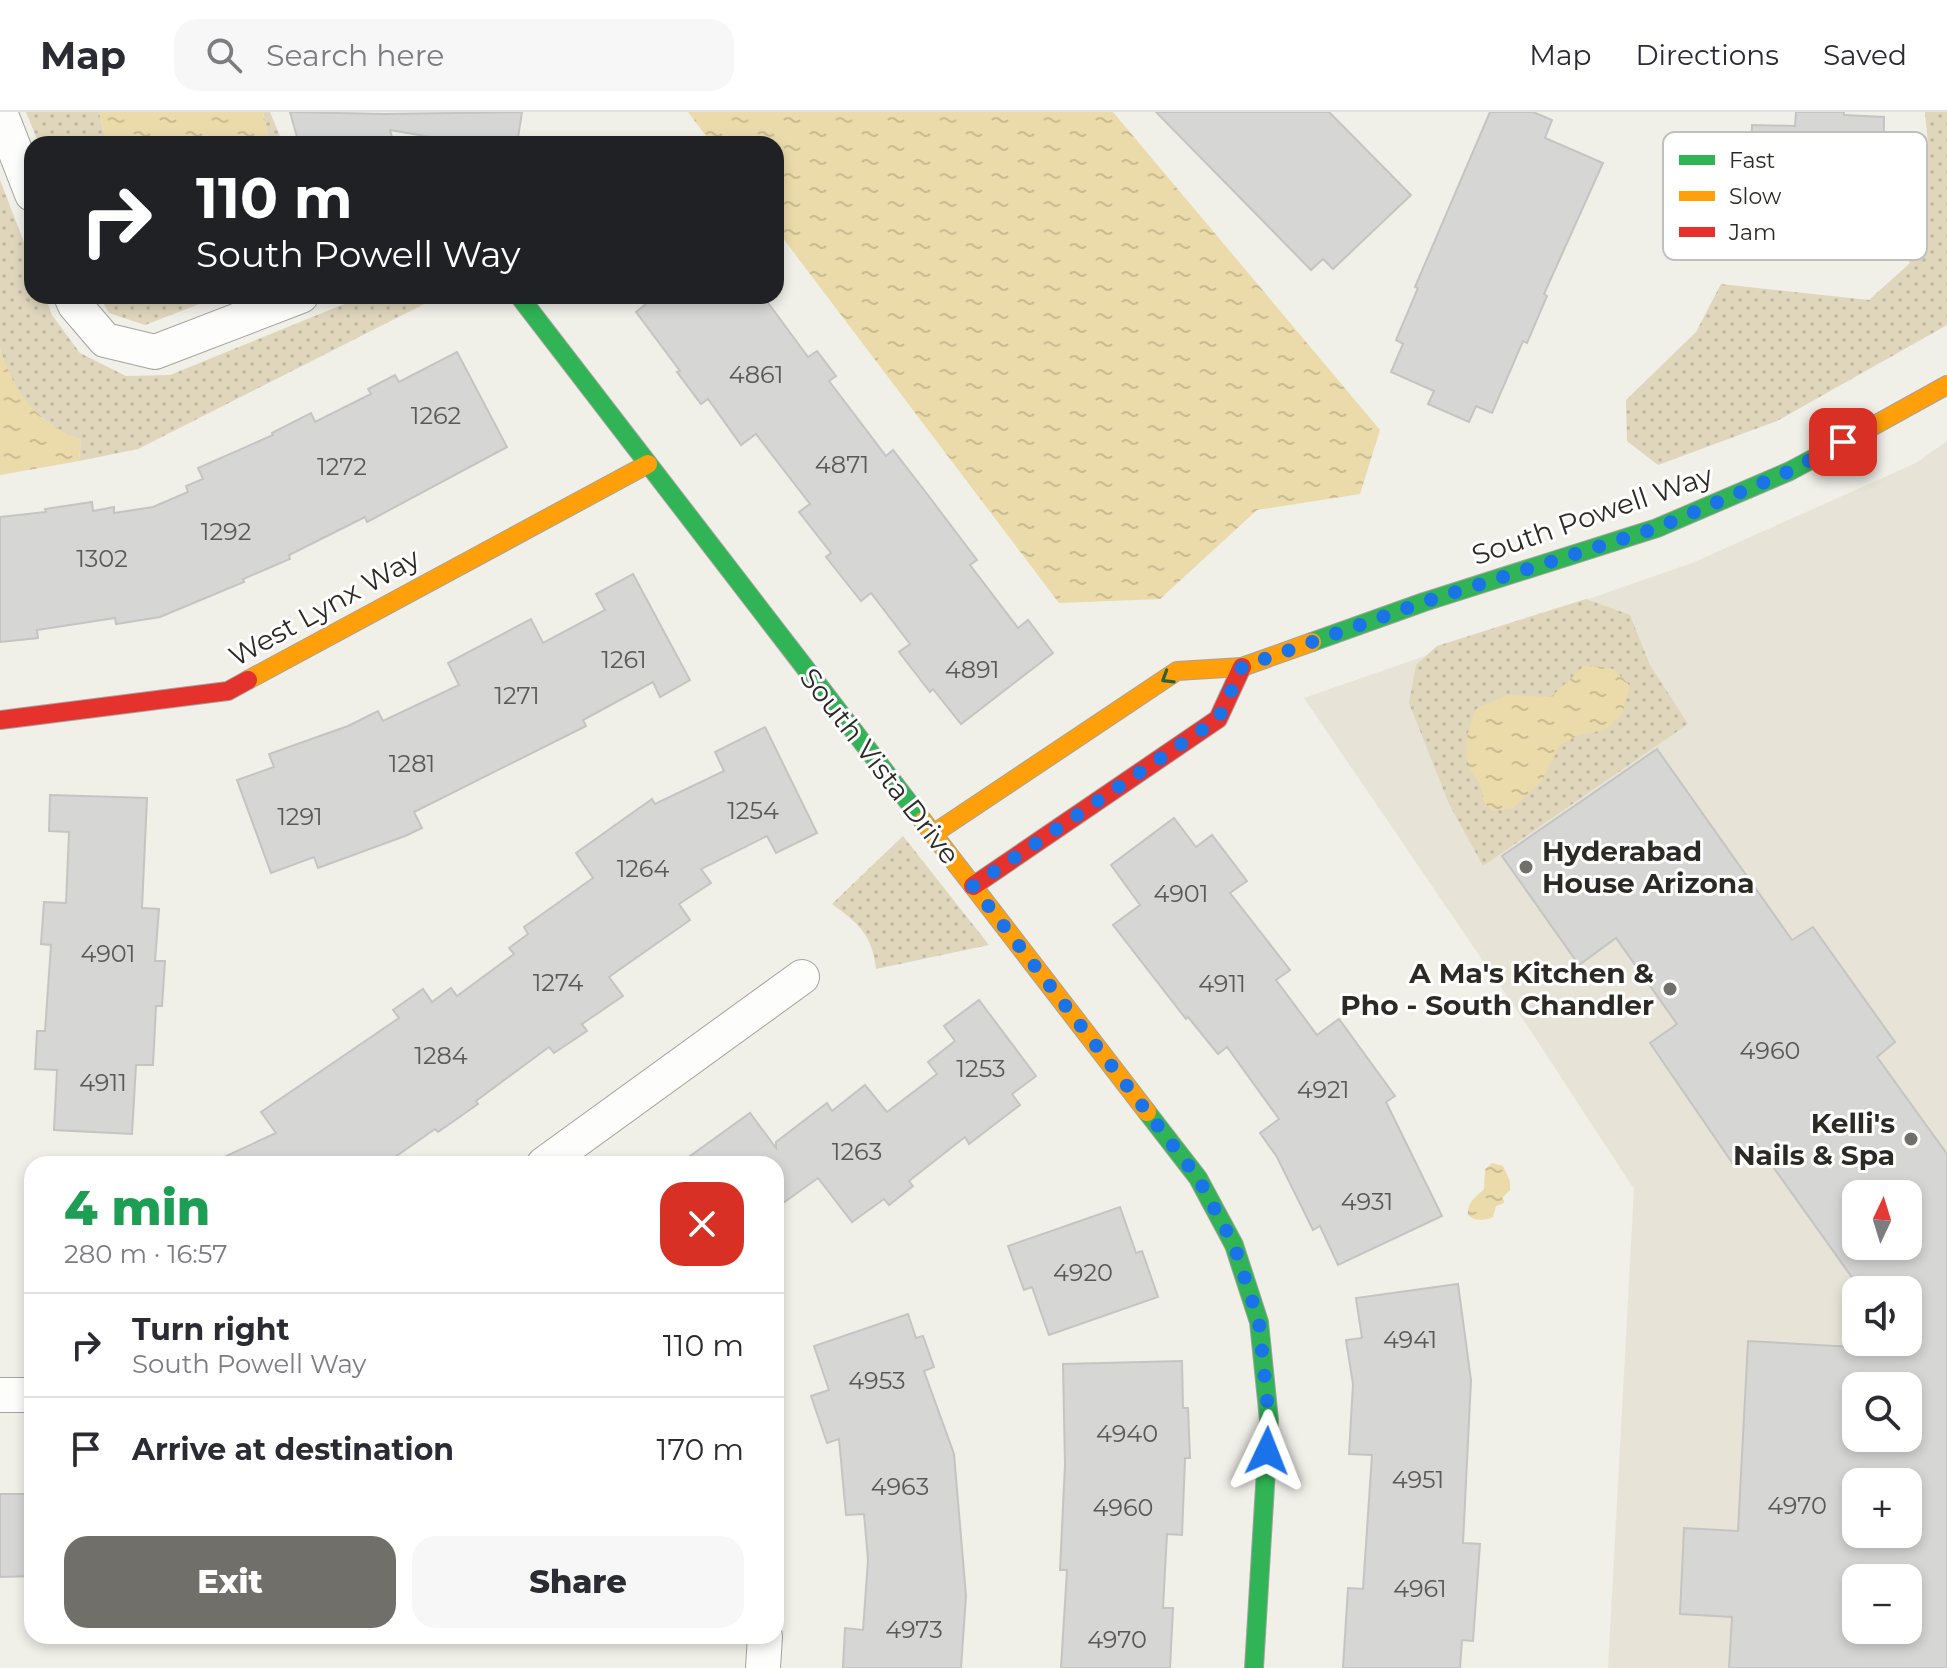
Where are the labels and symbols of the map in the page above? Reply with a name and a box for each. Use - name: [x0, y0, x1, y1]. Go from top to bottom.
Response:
- legend: [1663, 132, 1927, 260]
- text: Fast: [1729, 147, 1775, 174]
- text: Slow: [1729, 183, 1782, 210]
- text: Jam: [1728, 219, 1776, 246]
- house number: 4861: [729, 360, 783, 389]
- house number: 1262: [411, 401, 461, 430]
- pin: [1809, 408, 1877, 476]
- house number: 4871: [815, 450, 869, 479]
- house number: 1272: [317, 452, 367, 481]
- street label: South Powell Way: [1467, 458, 1718, 572]
- house number: 1292: [201, 517, 251, 546]
- street label: West Lynx Way: [223, 540, 426, 673]
- house number: 1302: [76, 544, 128, 573]
- house number: 1261: [601, 645, 647, 674]
- house number: 4891: [945, 655, 999, 684]
- street label: South Vista Drive: [793, 661, 967, 871]
- one-way arrow: [1161, 668, 1175, 683]
- house number: 1271: [494, 681, 540, 710]
- house number: 1281: [389, 749, 435, 778]
- house number: 1254: [727, 796, 779, 825]
- house number: 1291: [277, 802, 323, 831]
- place label: Hyderabad House Arizona: [1542, 834, 1754, 900]
- house number: 1264: [617, 854, 669, 883]
- marker: Hyderabad House Arizona: [1517, 858, 1535, 876]
- house number: 4901: [1154, 879, 1208, 908]
- house number: 4901: [81, 939, 135, 968]
- place label: A Ma's Kitchen & Pho - South Chandler: [1340, 956, 1654, 1022]
- house number: 1274: [533, 968, 583, 997]
- house number: 4911: [1198, 969, 1246, 998]
- marker: A Ma's Kitchen & Pho - South Chandler: [1661, 980, 1679, 998]
- house number: 4960: [1740, 1036, 1800, 1065]
- house number: 1284: [414, 1041, 468, 1070]
- house number: 1253: [956, 1054, 1006, 1083]
- house number: 4911: [79, 1068, 127, 1097]
- house number: 4921: [1297, 1075, 1349, 1104]
- place label: Kelli's Nails & Spa: [1733, 1106, 1895, 1172]
- marker: Kelli's Nails & Spa: [1902, 1130, 1920, 1148]
- house number: 1263: [832, 1137, 882, 1166]
- north arrow: [1842, 1180, 1922, 1260]
- house number: 4931: [1341, 1187, 1393, 1216]
- house number: 4920: [1053, 1258, 1113, 1287]
- house number: 4941: [1383, 1325, 1437, 1354]
- house number: 4953: [848, 1366, 906, 1395]
- position arrow: [1225, 1409, 1309, 1493]
- house number: 4940: [1096, 1419, 1158, 1448]
- house number: 4951: [1392, 1465, 1444, 1494]
- house number: 4963: [871, 1472, 929, 1501]
- house number: 4970: [1767, 1491, 1827, 1520]
- house number: 4960: [1093, 1493, 1153, 1522]
- house number: 4961: [1393, 1574, 1447, 1603]
- house number: 4973: [885, 1615, 943, 1644]
- house number: 4970: [1087, 1625, 1147, 1654]

